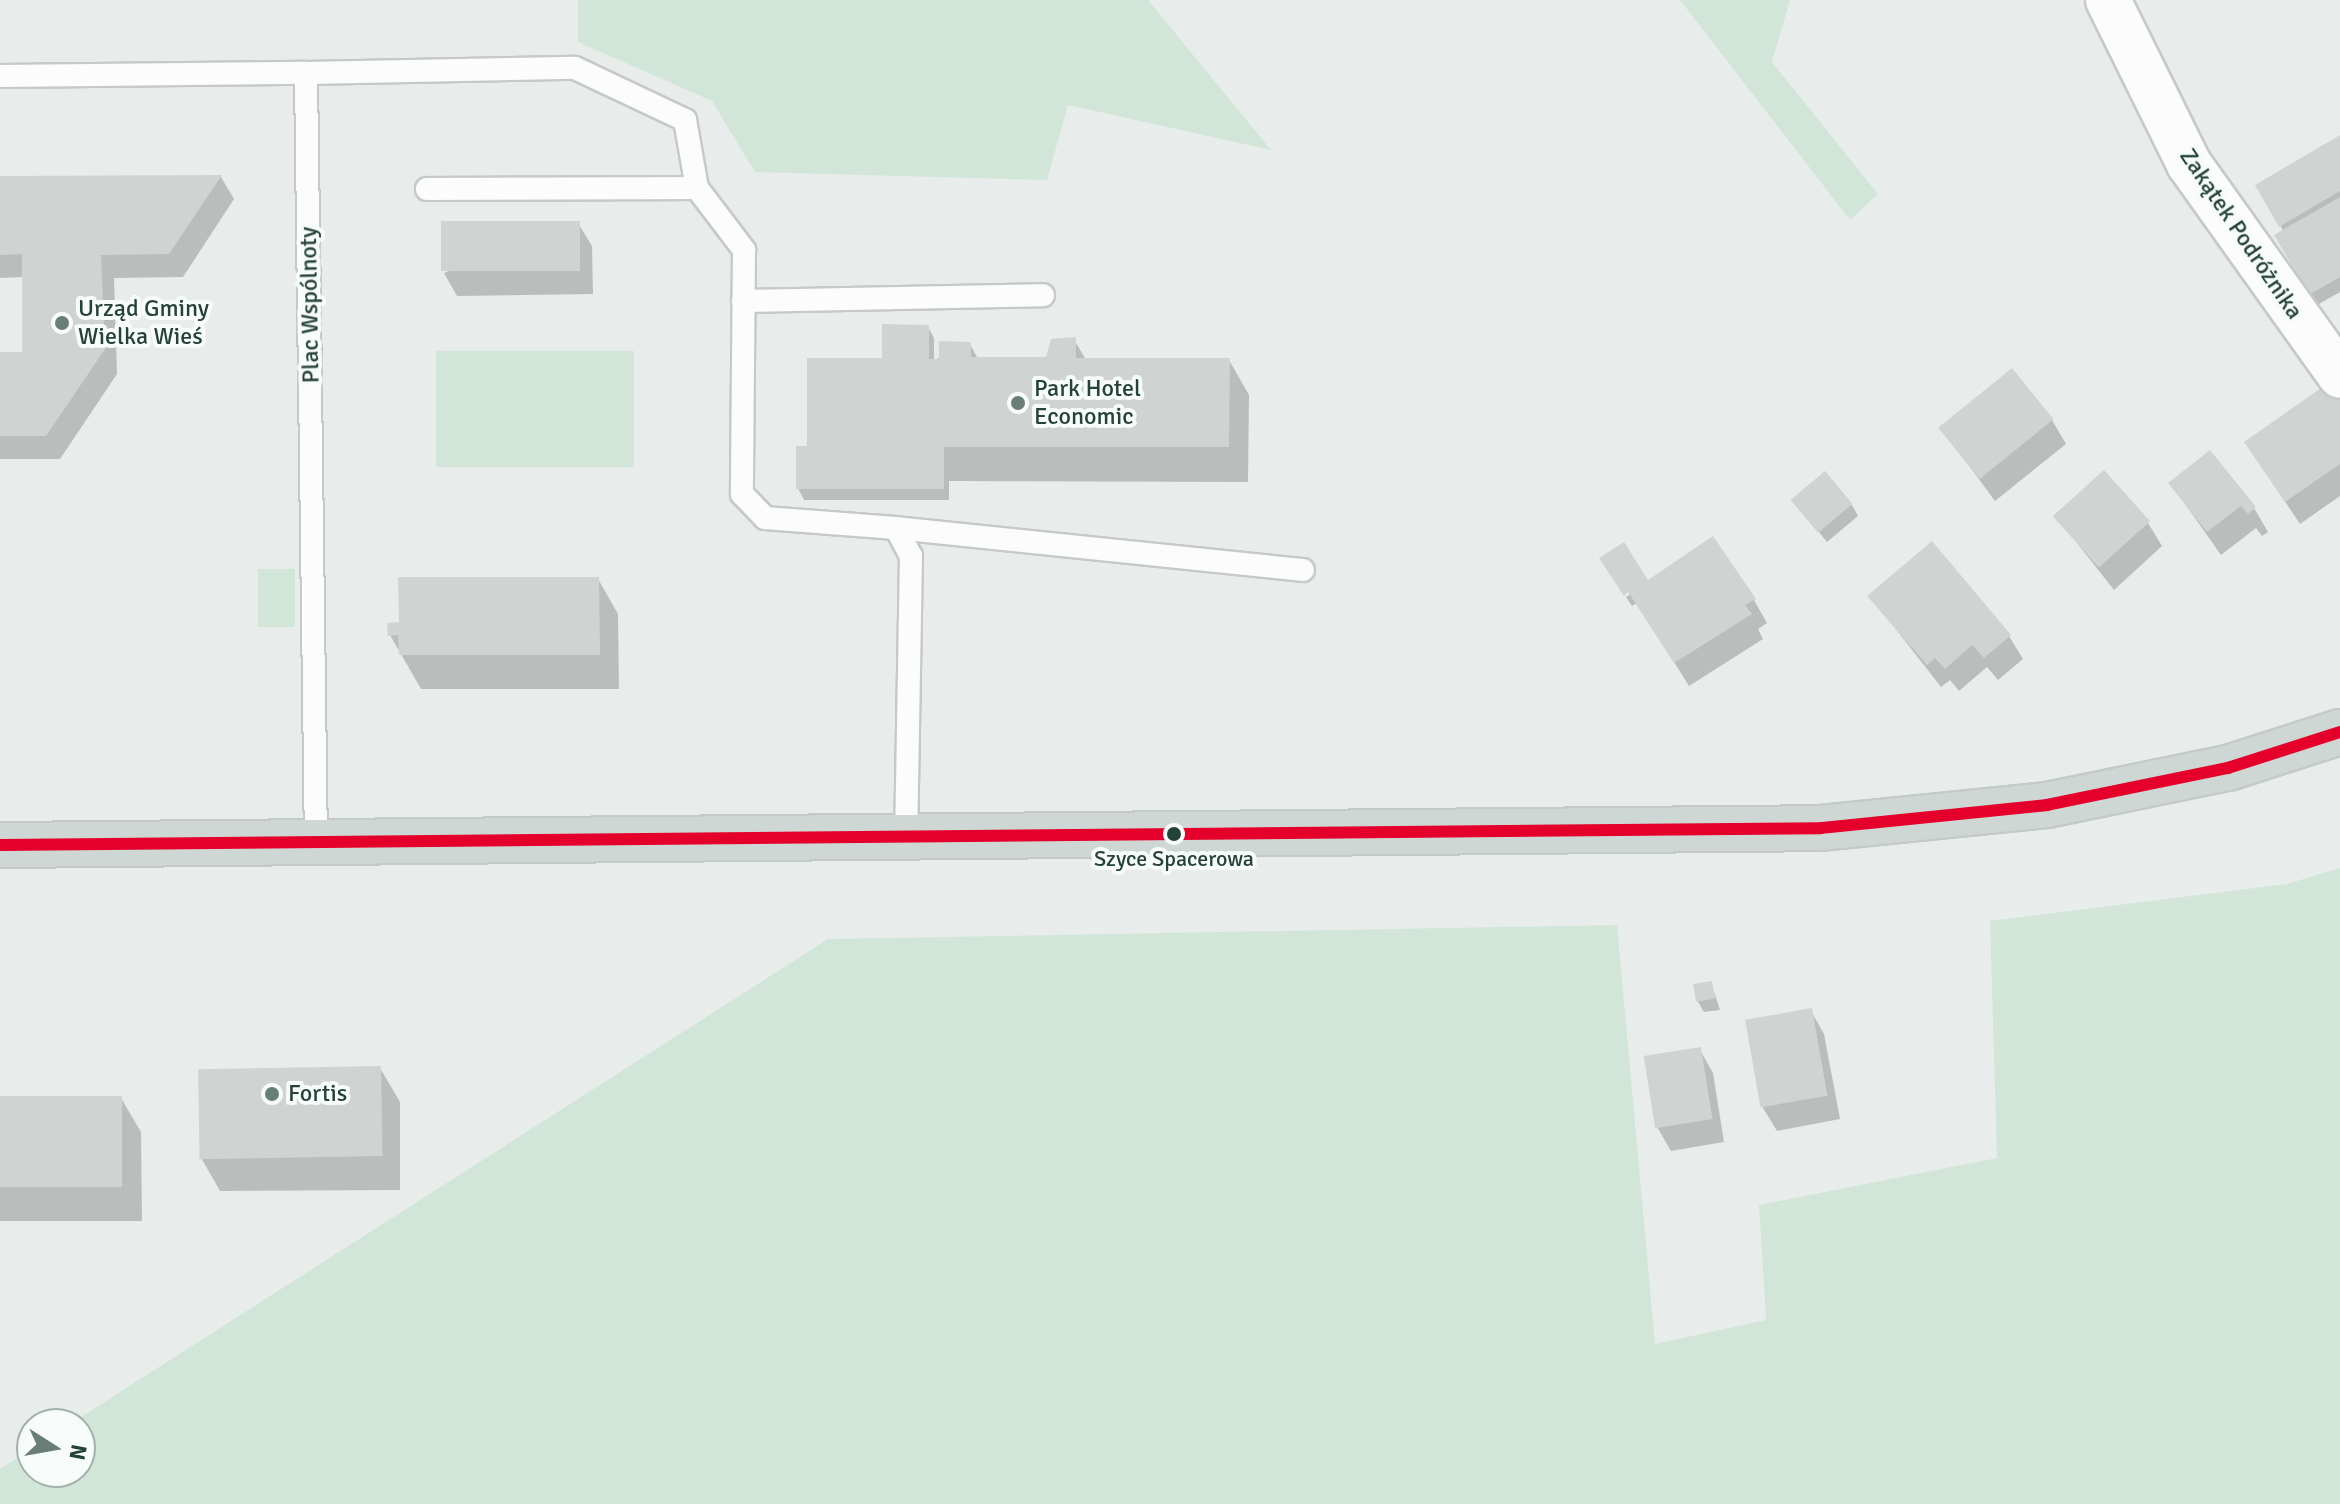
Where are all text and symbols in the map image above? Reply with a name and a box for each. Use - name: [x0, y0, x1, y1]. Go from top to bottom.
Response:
- street label: Zakątek Podróżnika: [2173, 143, 2309, 325]
- street label: Plac Wspólnoty: [294, 226, 326, 384]
- place label: Urząd Gminy Wielka Wieś: [78, 295, 209, 351]
- marker: Urząd Gminy Wielka Wieś: [53, 314, 71, 332]
- place label: Park Hotel Economic: [1034, 375, 1141, 431]
- marker: Park Hotel Economic: [1009, 394, 1027, 412]
- marker: Szyce Spacerowa: [1166, 826, 1182, 842]
- place label: Szyce Spacerowa: [1094, 846, 1254, 872]
- place label: Fortis: [288, 1080, 347, 1108]
- marker: Fortis: [263, 1085, 281, 1103]
- north arrow: [16, 1408, 96, 1488]
- text: N: [63, 1442, 93, 1462]

